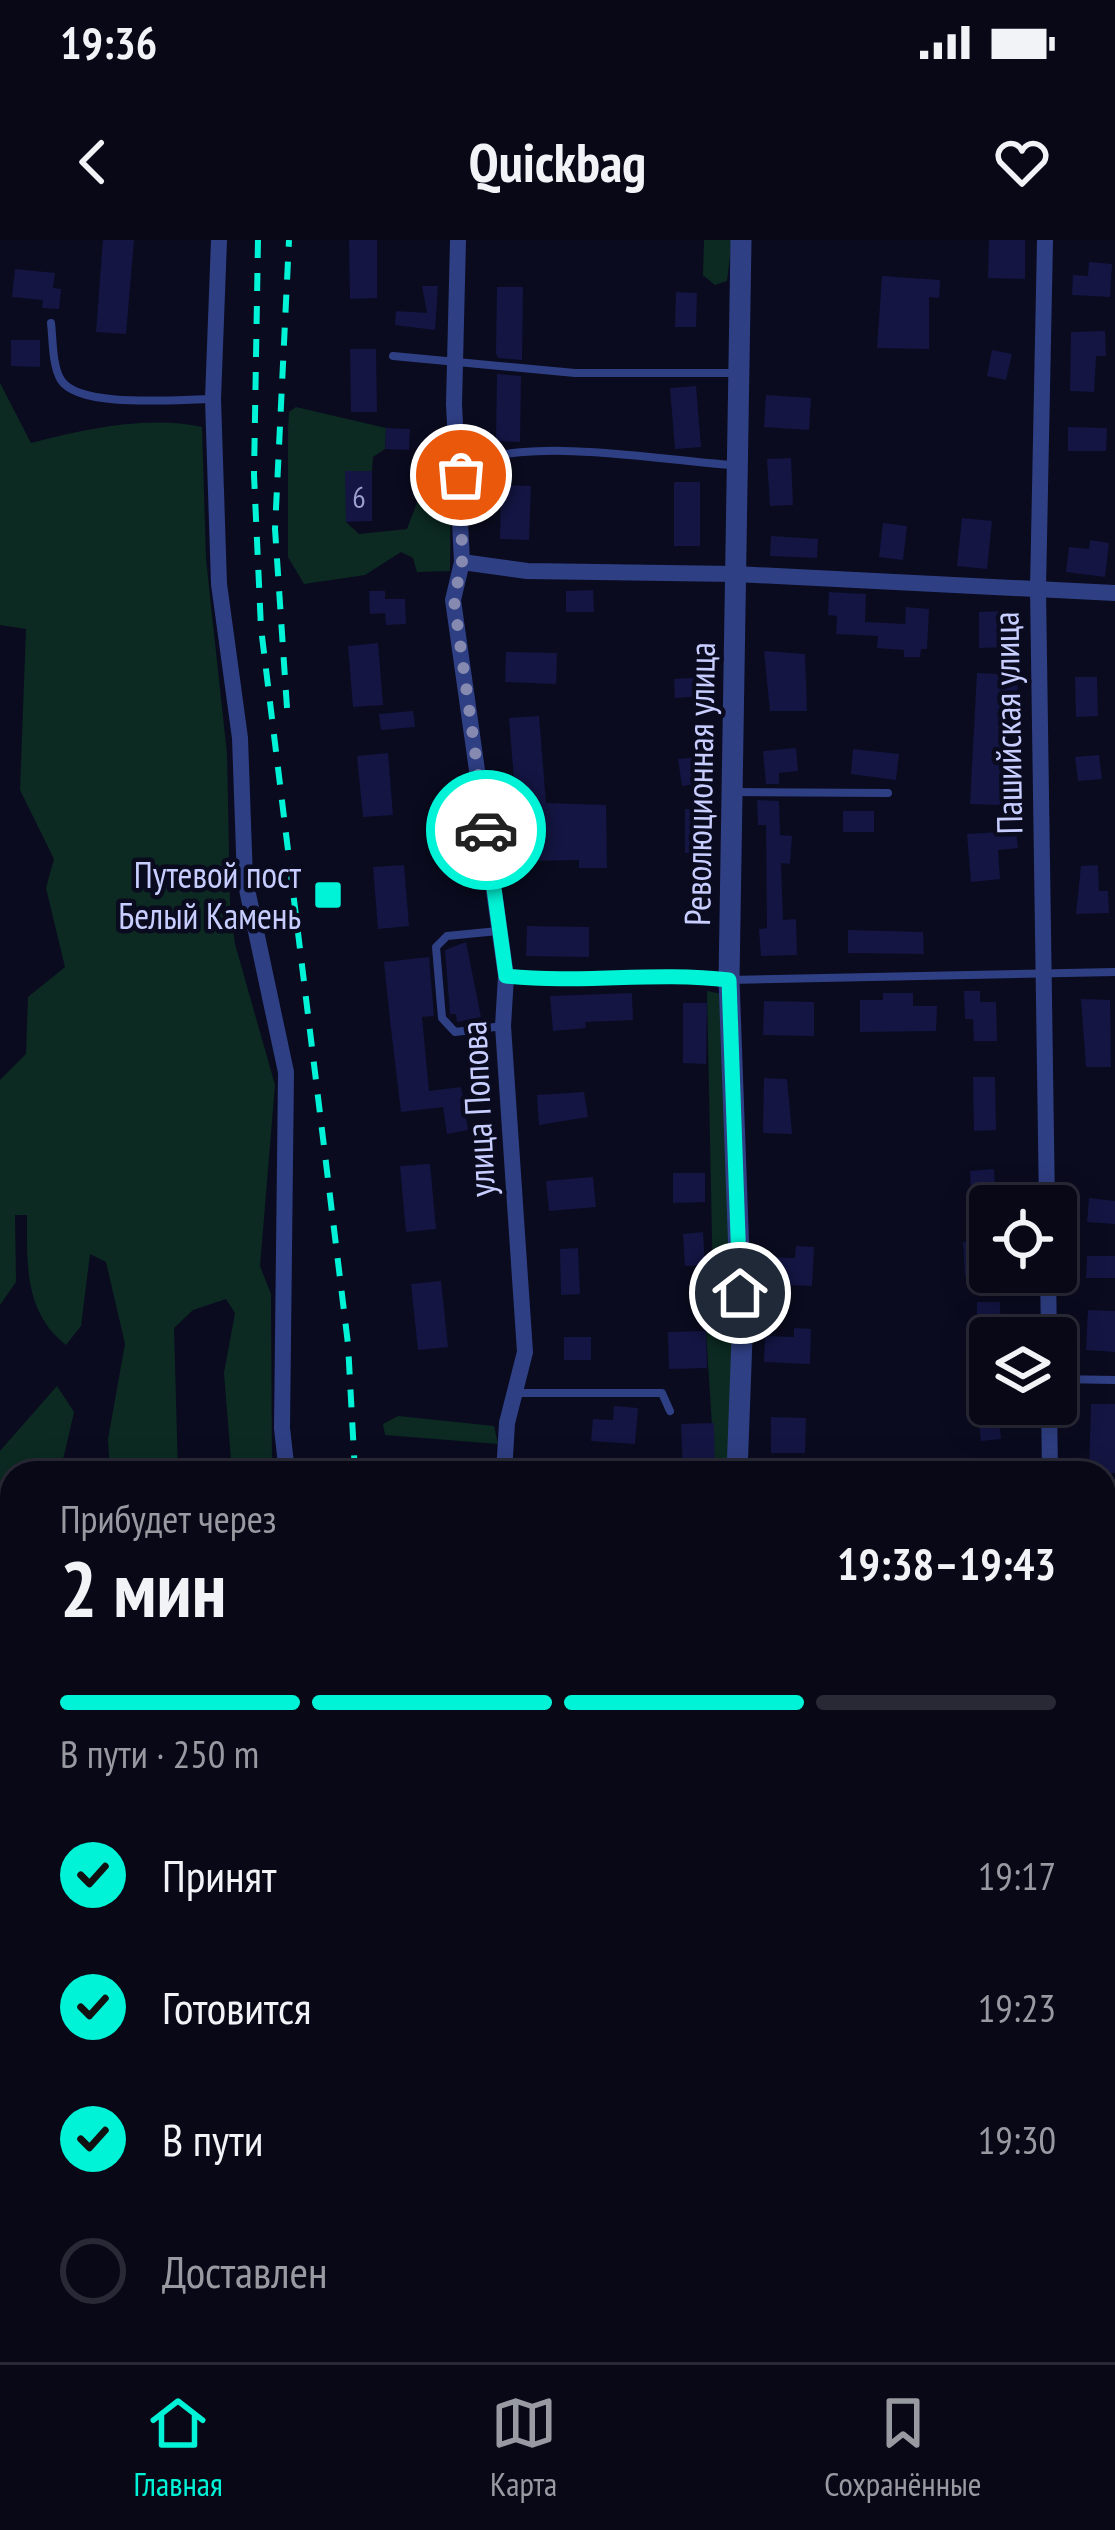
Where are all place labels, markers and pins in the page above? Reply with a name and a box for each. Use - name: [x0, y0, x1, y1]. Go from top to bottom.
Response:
- pin: [410, 424, 512, 526]
- place label: Путевой пост Белый Камень: [118, 851, 301, 939]
- marker: Путевой пост Белый Камень: [312, 879, 344, 911]
- pin: [689, 1242, 791, 1344]

